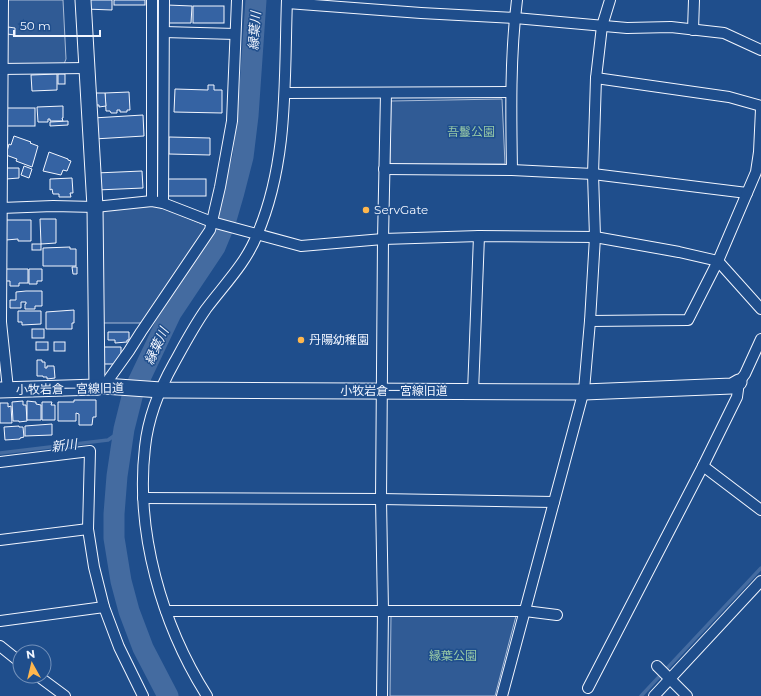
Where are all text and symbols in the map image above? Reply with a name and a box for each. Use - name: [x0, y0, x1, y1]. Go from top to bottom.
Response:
- water label: 縁葉川: [245, 9, 263, 51]
- scale bar: [14, 12, 100, 38]
- text: 50 m: [20, 18, 51, 33]
- park label: 吾鬘公園: [447, 124, 495, 139]
- place label: ServGate: [374, 202, 428, 217]
- marker: ServGate: [361, 205, 371, 215]
- water label: 縁葉川: [141, 323, 172, 367]
- place label: 丹陽幼稚園: [309, 332, 369, 347]
- marker: 丹陽幼稚園: [296, 335, 306, 345]
- street label: 小牧岩倉一宮線旧道: [16, 380, 124, 397]
- street label: 小牧岩倉一宮線旧道: [340, 383, 448, 398]
- water label: 新川: [50, 435, 80, 455]
- north arrow: [12, 644, 52, 684]
- text: N: [25, 647, 36, 662]
- park label: 縁葉公園: [429, 648, 477, 663]

